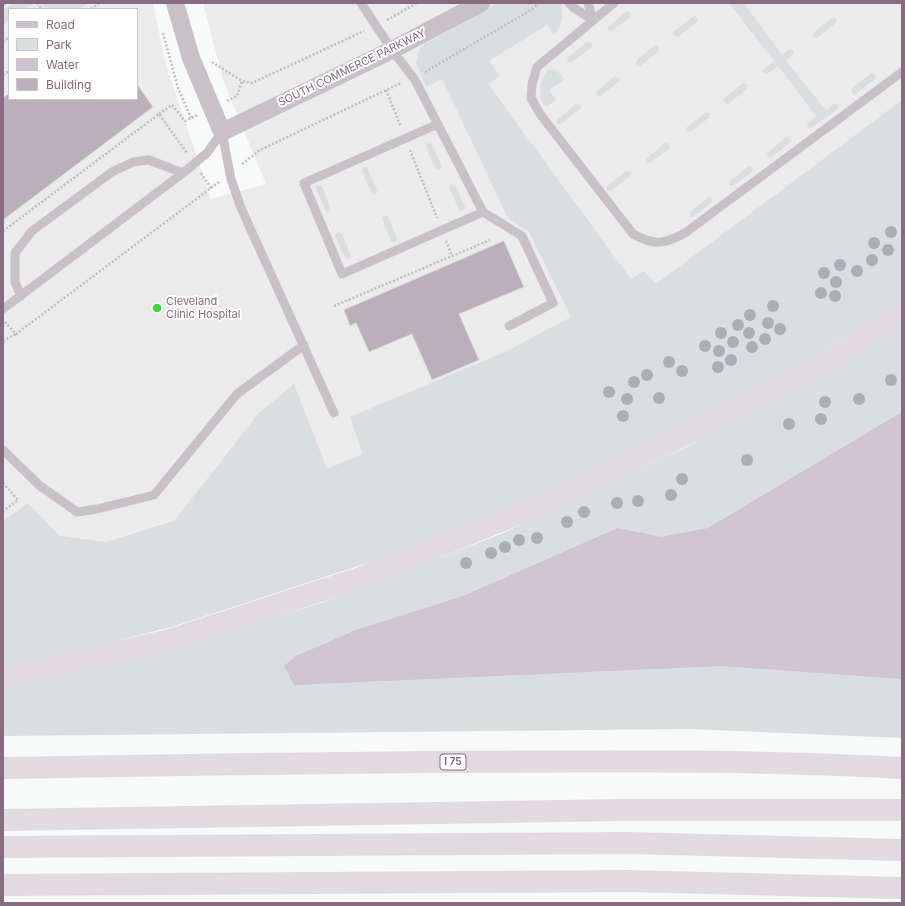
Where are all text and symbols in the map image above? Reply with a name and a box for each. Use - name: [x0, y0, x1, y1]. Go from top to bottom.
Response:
- legend: [8, 8, 138, 100]
- text: Road: [46, 17, 75, 32]
- street label: SOUTH COMMERCE PARKWAY: [276, 26, 428, 110]
- text: Park: [46, 37, 72, 52]
- text: Water: [46, 57, 79, 72]
- text: Building: [46, 77, 91, 92]
- place label: Cleveland Clinic Hospital: [166, 295, 240, 321]
- marker: Cleveland Clinic Hospital: [151, 302, 163, 314]
- road number: I 75: [440, 754, 466, 770]

